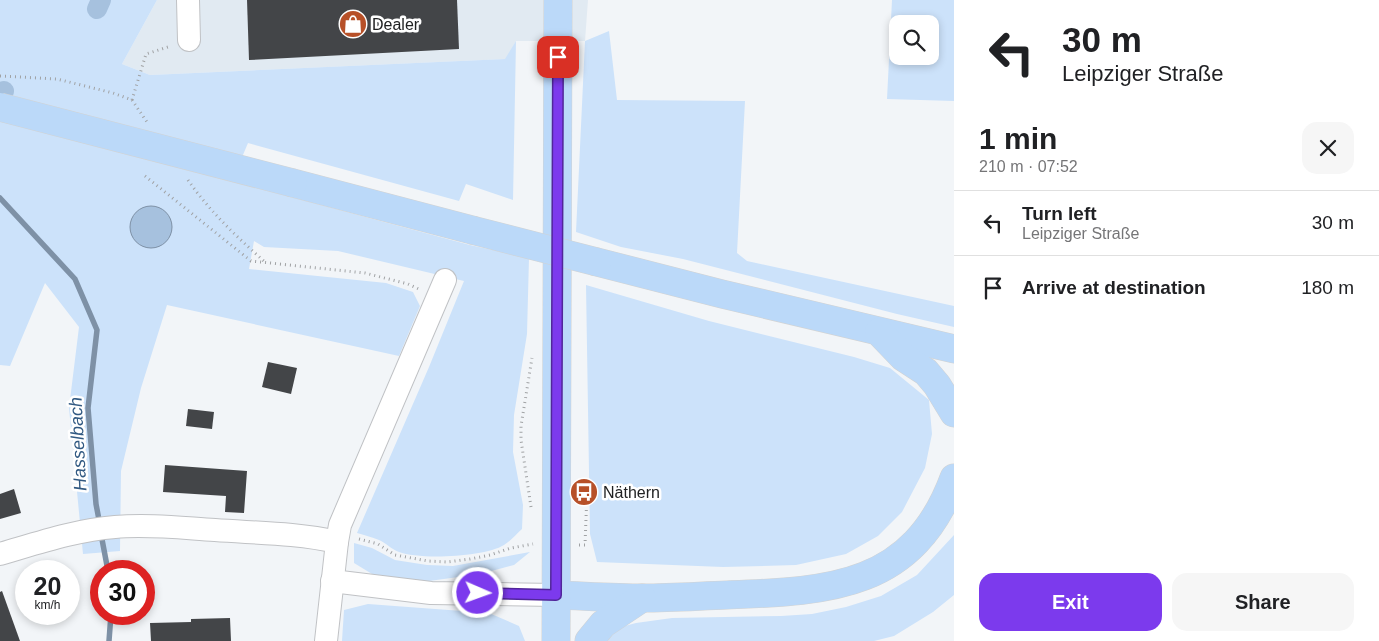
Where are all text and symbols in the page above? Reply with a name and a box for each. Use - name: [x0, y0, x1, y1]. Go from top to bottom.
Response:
- shop icon: Dealer: [338, 9, 368, 39]
- map controls: [889, 15, 939, 65]
- button: search: [889, 15, 939, 65]
- place label: Dealer: [372, 16, 420, 33]
- icon: left: [979, 20, 1044, 85]
- text: 30 m: [1062, 20, 1142, 59]
- pin: [537, 36, 579, 78]
- icon: arrive: [544, 43, 572, 71]
- text: Leipziger Straße: [1062, 61, 1223, 86]
- text: 1 min: [979, 122, 1057, 155]
- button: close: [1302, 122, 1354, 174]
- text: 210 m · 07:52: [979, 158, 1078, 175]
- text: Turn left: [1022, 203, 1097, 224]
- icon: left: [979, 209, 1007, 237]
- text: 30 m: [1312, 212, 1354, 233]
- text: Leipziger Straße: [1022, 225, 1139, 242]
- icon: arrive: [979, 274, 1007, 302]
- text: Arrive at destination: [1022, 277, 1206, 298]
- text: 180 m: [1301, 277, 1354, 298]
- water label: Hasselbach: [66, 397, 90, 491]
- bus stop icon: Näthern: [569, 477, 599, 507]
- place label: Näthern: [603, 484, 660, 501]
- speed limit sign: 30: [90, 560, 155, 625]
- position arrow: [451, 566, 503, 618]
- text: 20: [34, 572, 61, 600]
- button: Exit: [979, 573, 1162, 631]
- button: Share: [1172, 573, 1354, 631]
- text: km/h: [34, 598, 61, 612]

